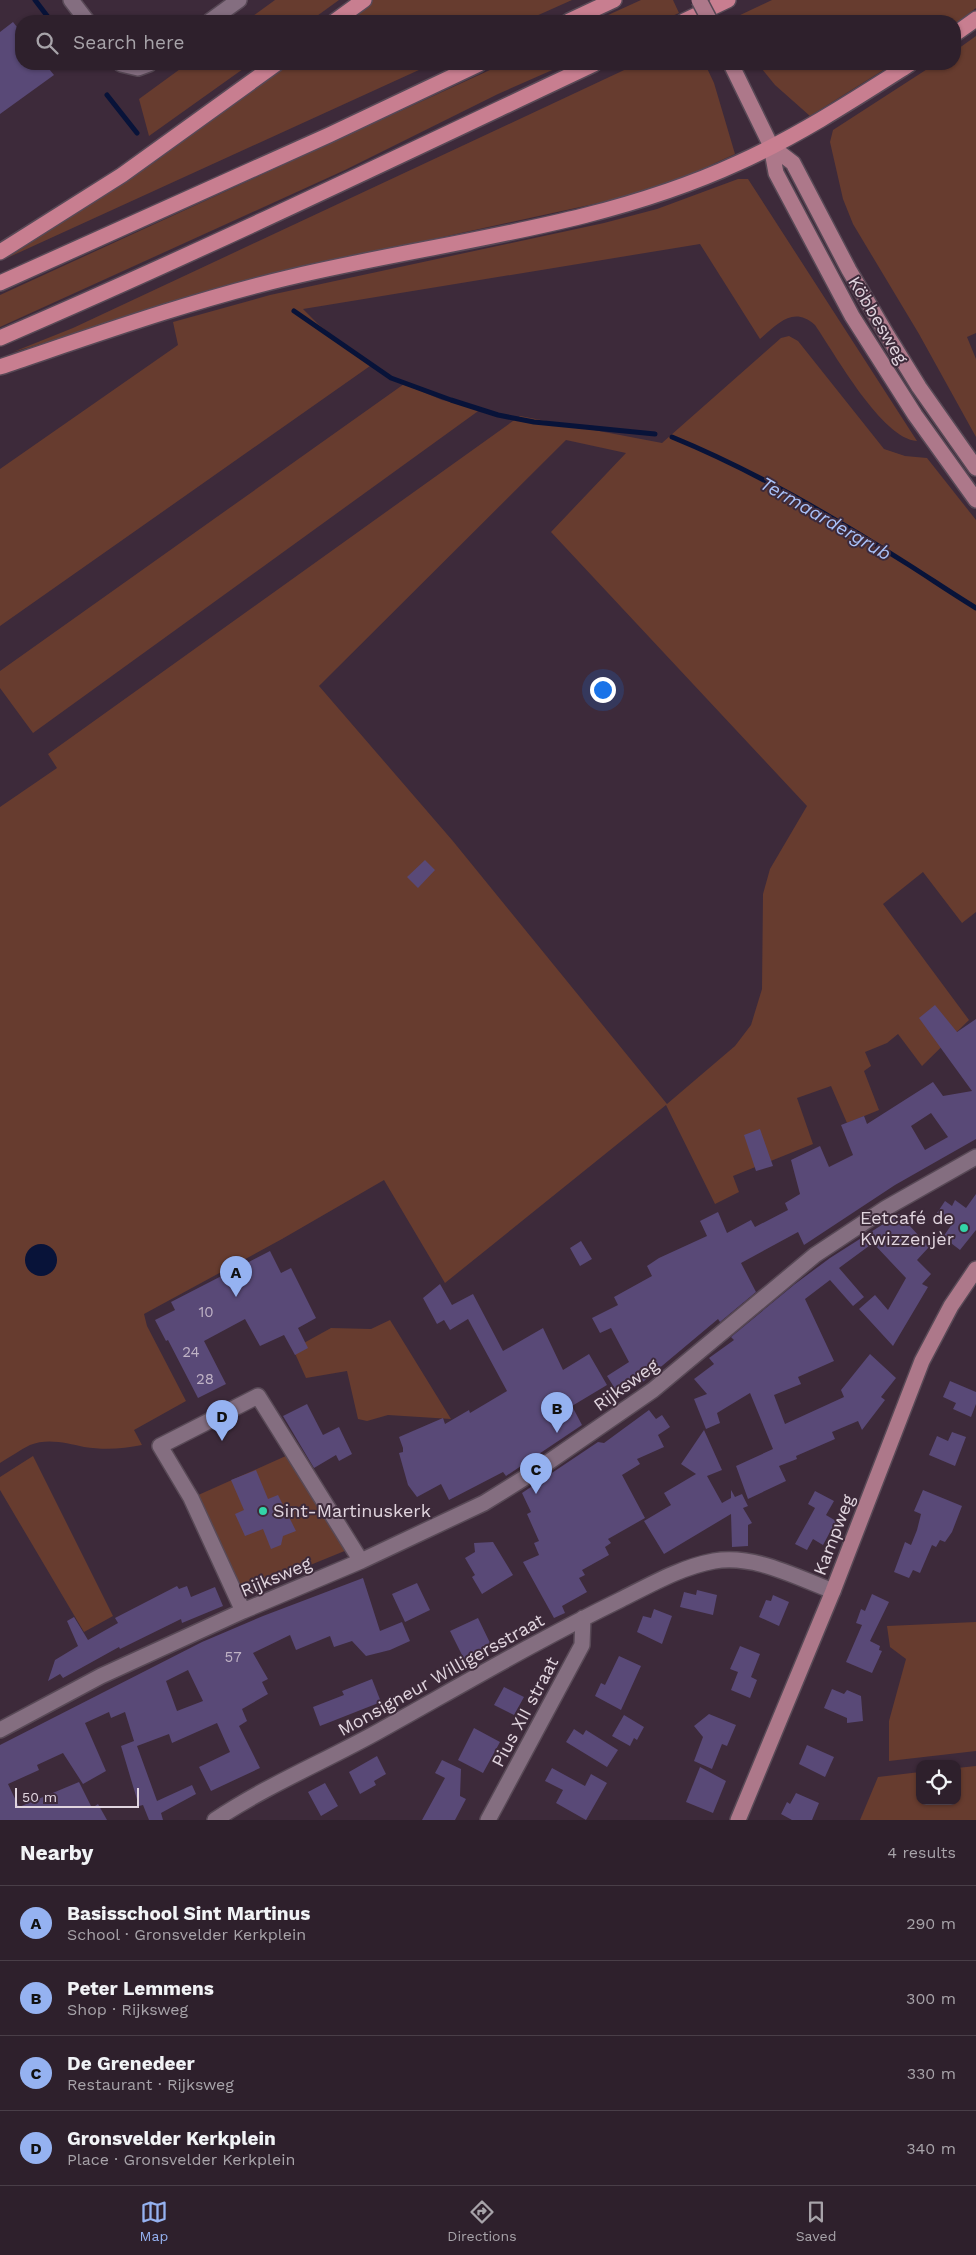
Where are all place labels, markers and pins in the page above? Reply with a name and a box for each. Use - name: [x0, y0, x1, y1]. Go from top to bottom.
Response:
- place label: Eetcafé de Kwizzenjèr: [860, 1207, 954, 1249]
- marker: Eetcafé de Kwizzenjèr: [958, 1222, 970, 1234]
- pin: A: [220, 1256, 252, 1297]
- pin: B: [541, 1392, 573, 1433]
- pin: D: [206, 1400, 238, 1441]
- pin: C: [520, 1453, 552, 1494]
- place label: Sint-Martinuskerk: [273, 1500, 431, 1521]
- marker: Sint-Martinuskerk: [257, 1505, 269, 1517]

